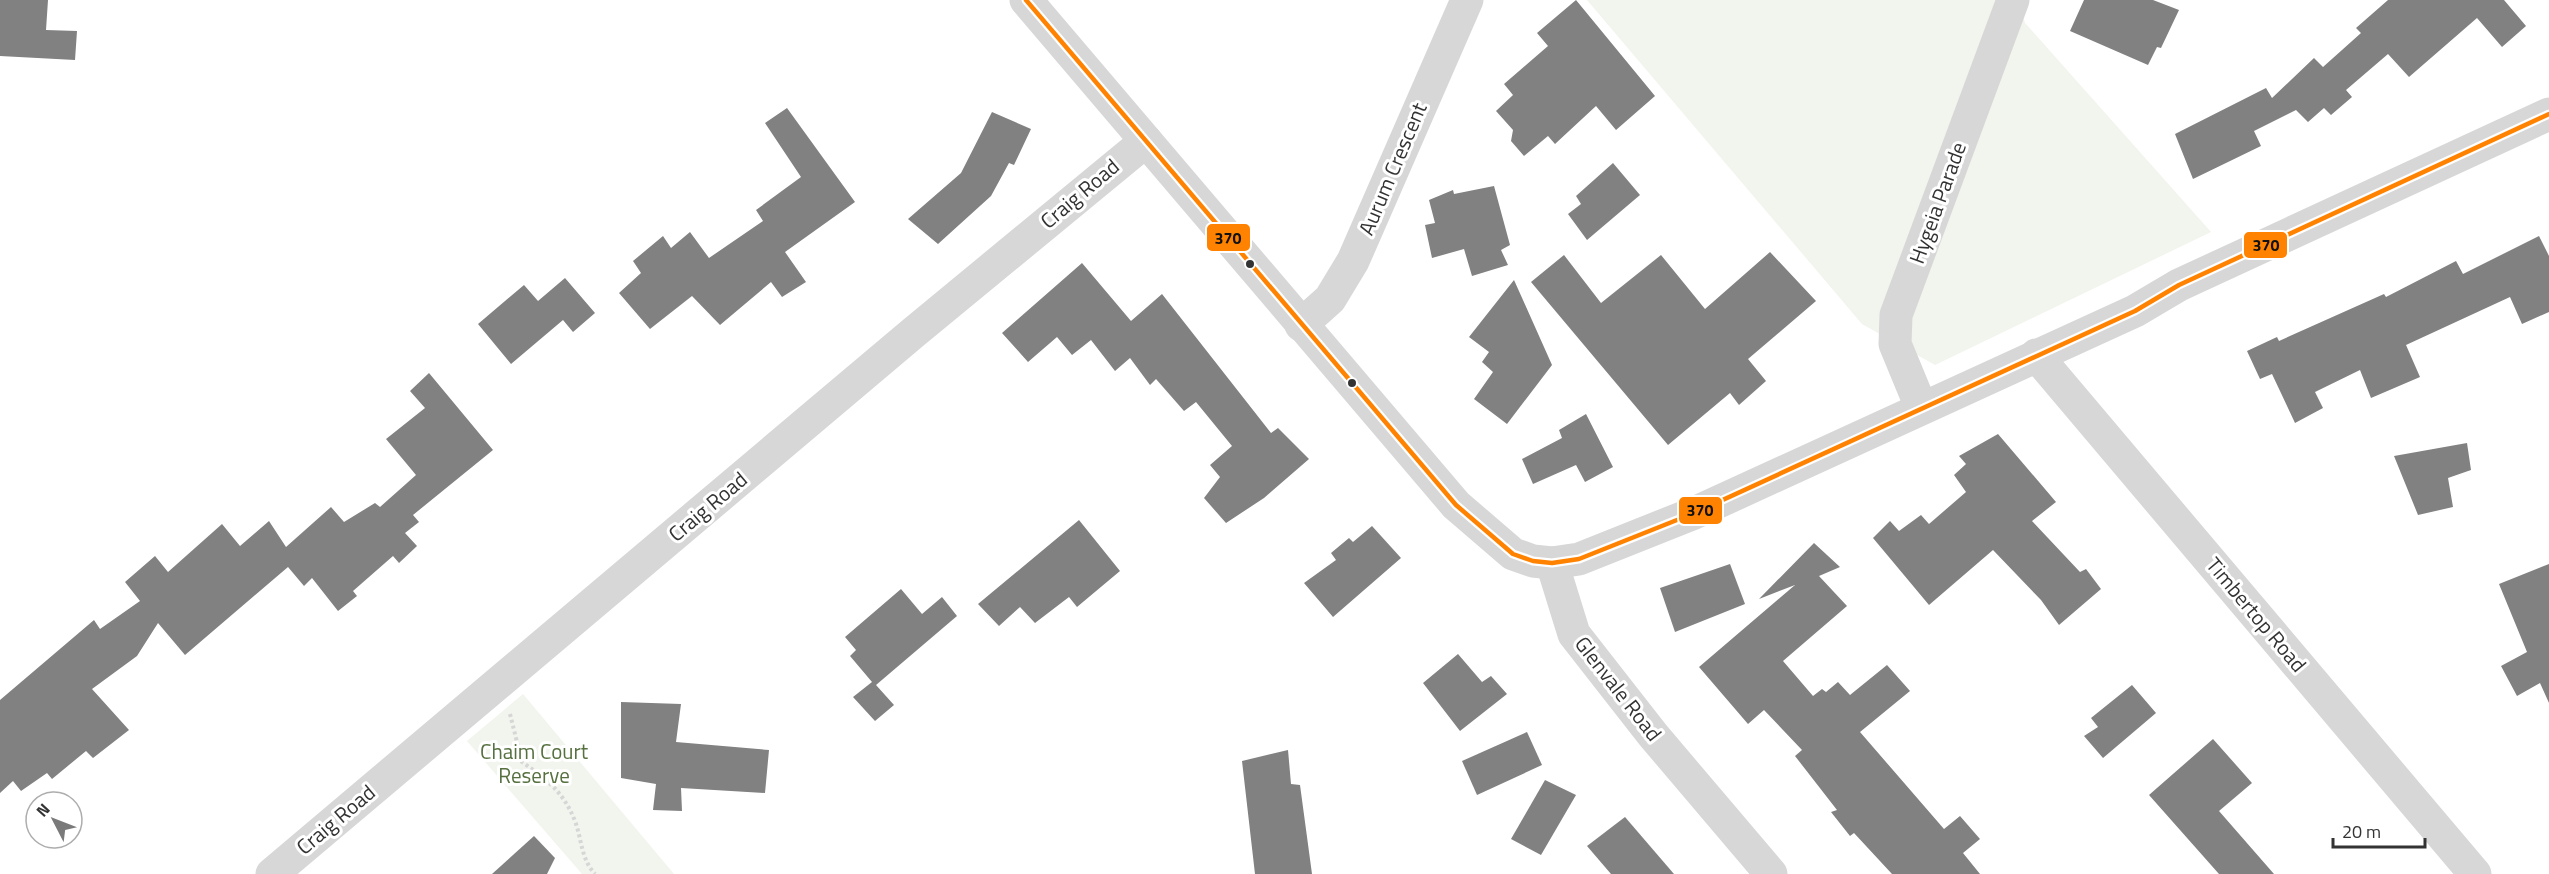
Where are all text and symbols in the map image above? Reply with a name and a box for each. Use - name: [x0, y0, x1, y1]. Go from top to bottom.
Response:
- street label: Aurum Crescent: [1350, 97, 1435, 240]
- street label: Hygeia Parade: [1900, 137, 1974, 268]
- street label: Craig Road: [1033, 151, 1126, 236]
- line badge: 370: [1206, 223, 1251, 252]
- text: 370: [1215, 226, 1241, 250]
- line badge: 370: [2243, 231, 2288, 259]
- text: 370: [2253, 233, 2279, 257]
- unlabelled marker: [1244, 258, 1256, 270]
- unlabelled marker: [1346, 377, 1358, 389]
- street label: Craig Road: [661, 464, 754, 549]
- line badge: 370: [1678, 496, 1723, 525]
- text: 370: [1687, 498, 1713, 522]
- street label: Timbertop Road: [2199, 550, 2315, 679]
- street label: Glenvale Road: [1568, 629, 1670, 748]
- park label: Chaim Court Reserve: [480, 735, 589, 791]
- street label: Craig Road: [289, 777, 382, 862]
- north arrow: [24, 790, 84, 850]
- text: N: [30, 798, 55, 822]
- scale bar: [2333, 811, 2424, 849]
- text: 20 m: [2342, 818, 2381, 845]

